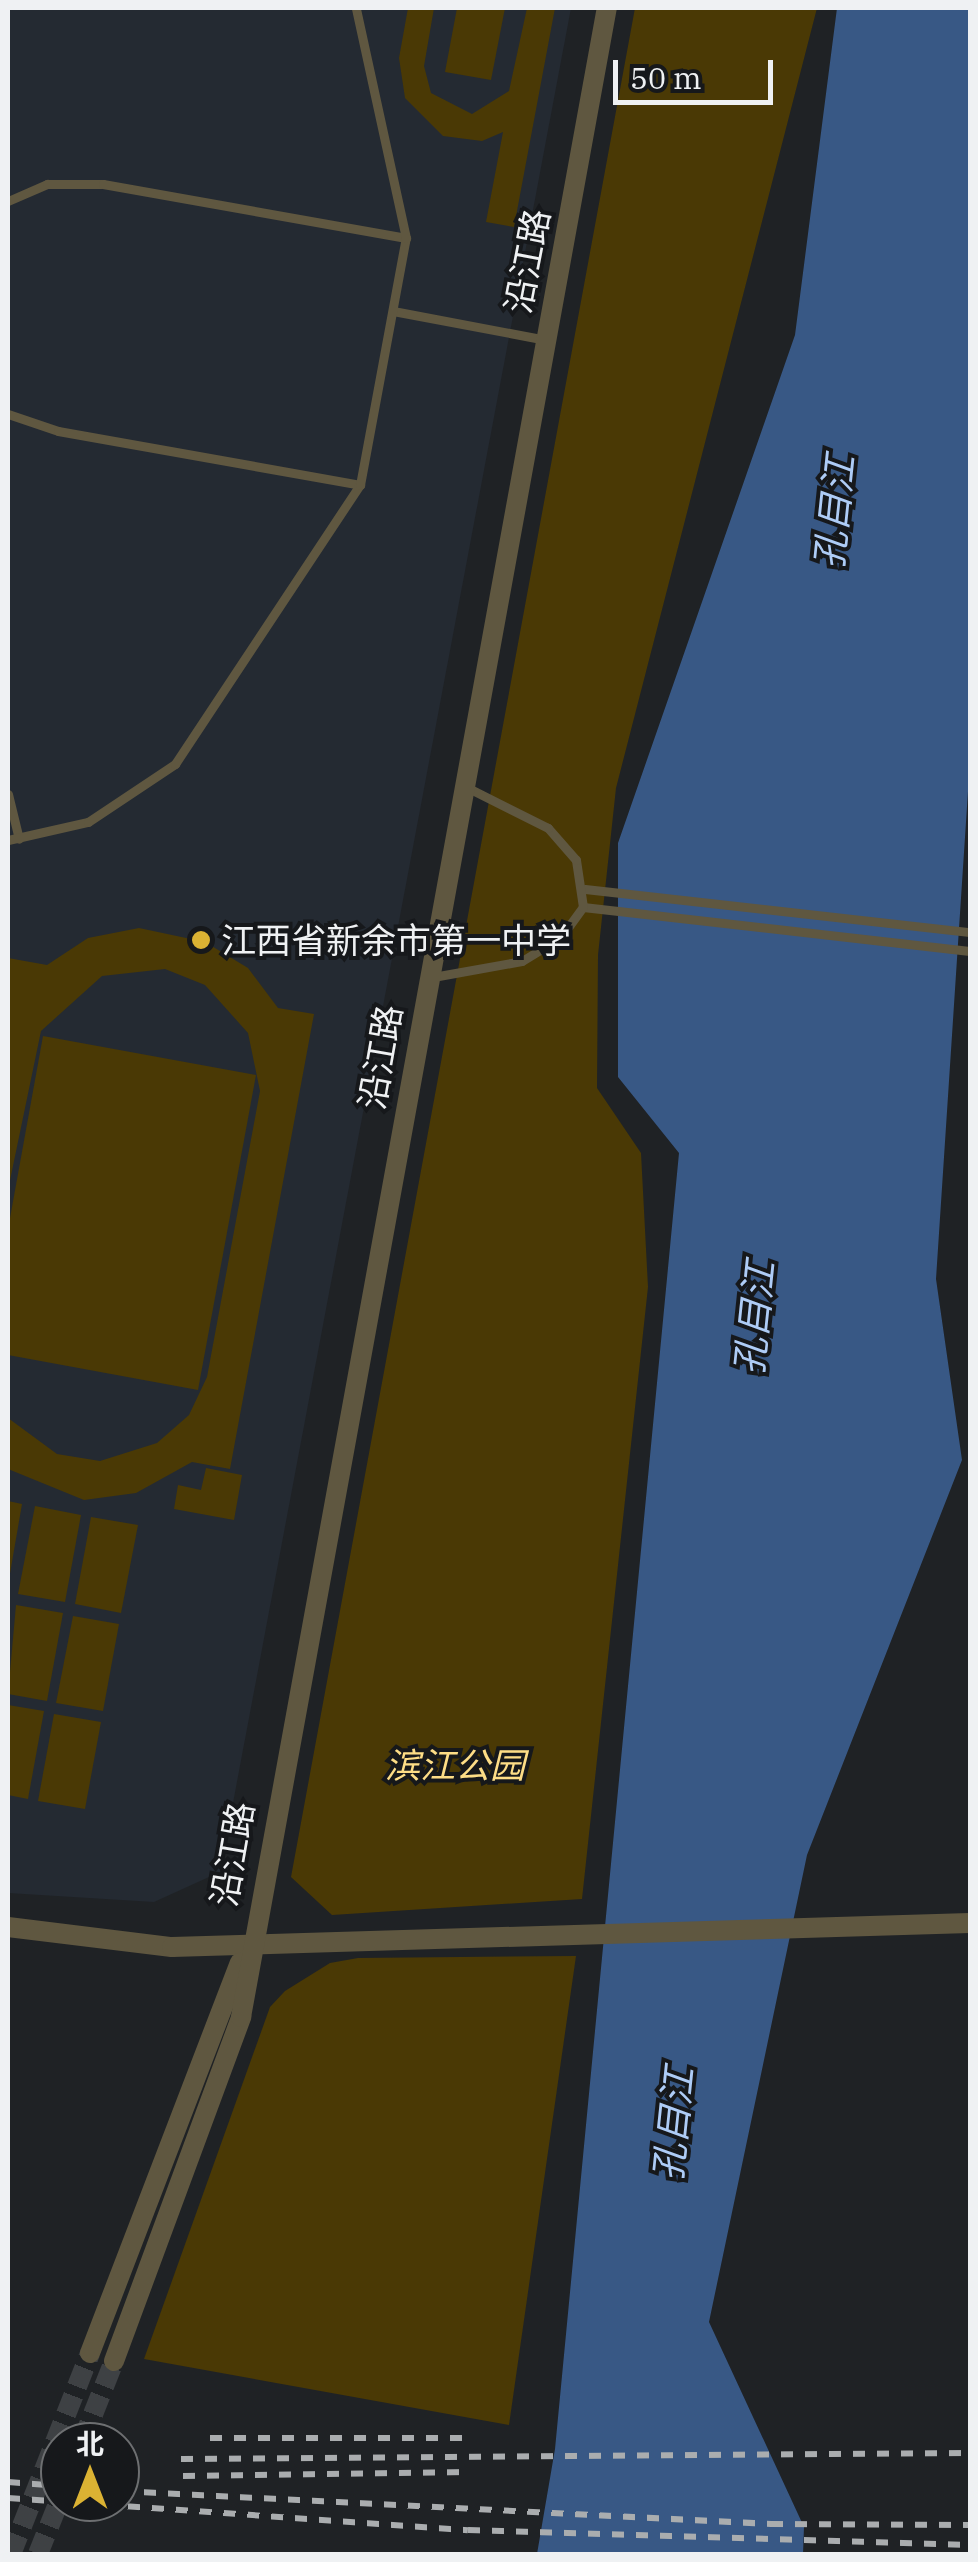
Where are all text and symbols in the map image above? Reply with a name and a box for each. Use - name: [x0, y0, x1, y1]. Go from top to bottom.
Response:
- scale bar: [618, 40, 778, 102]
- text: 50 m: [630, 58, 702, 97]
- street label: 沿江路: [496, 205, 558, 317]
- water label: 孔目江: [805, 453, 863, 571]
- place label: 江西省新余市第一中学: [221, 919, 571, 961]
- marker: 江西省新余市第一中学: [190, 929, 212, 951]
- street label: 沿江路: [350, 1002, 410, 1112]
- water label: 孔目江: [725, 1259, 783, 1377]
- park label: 滨江公园: [385, 1744, 525, 1786]
- street label: 沿江路: [202, 1799, 262, 1909]
- water label: 孔目江: [644, 2065, 702, 2183]
- north arrow: [40, 2422, 140, 2522]
- text: 北: [76, 2425, 104, 2462]

